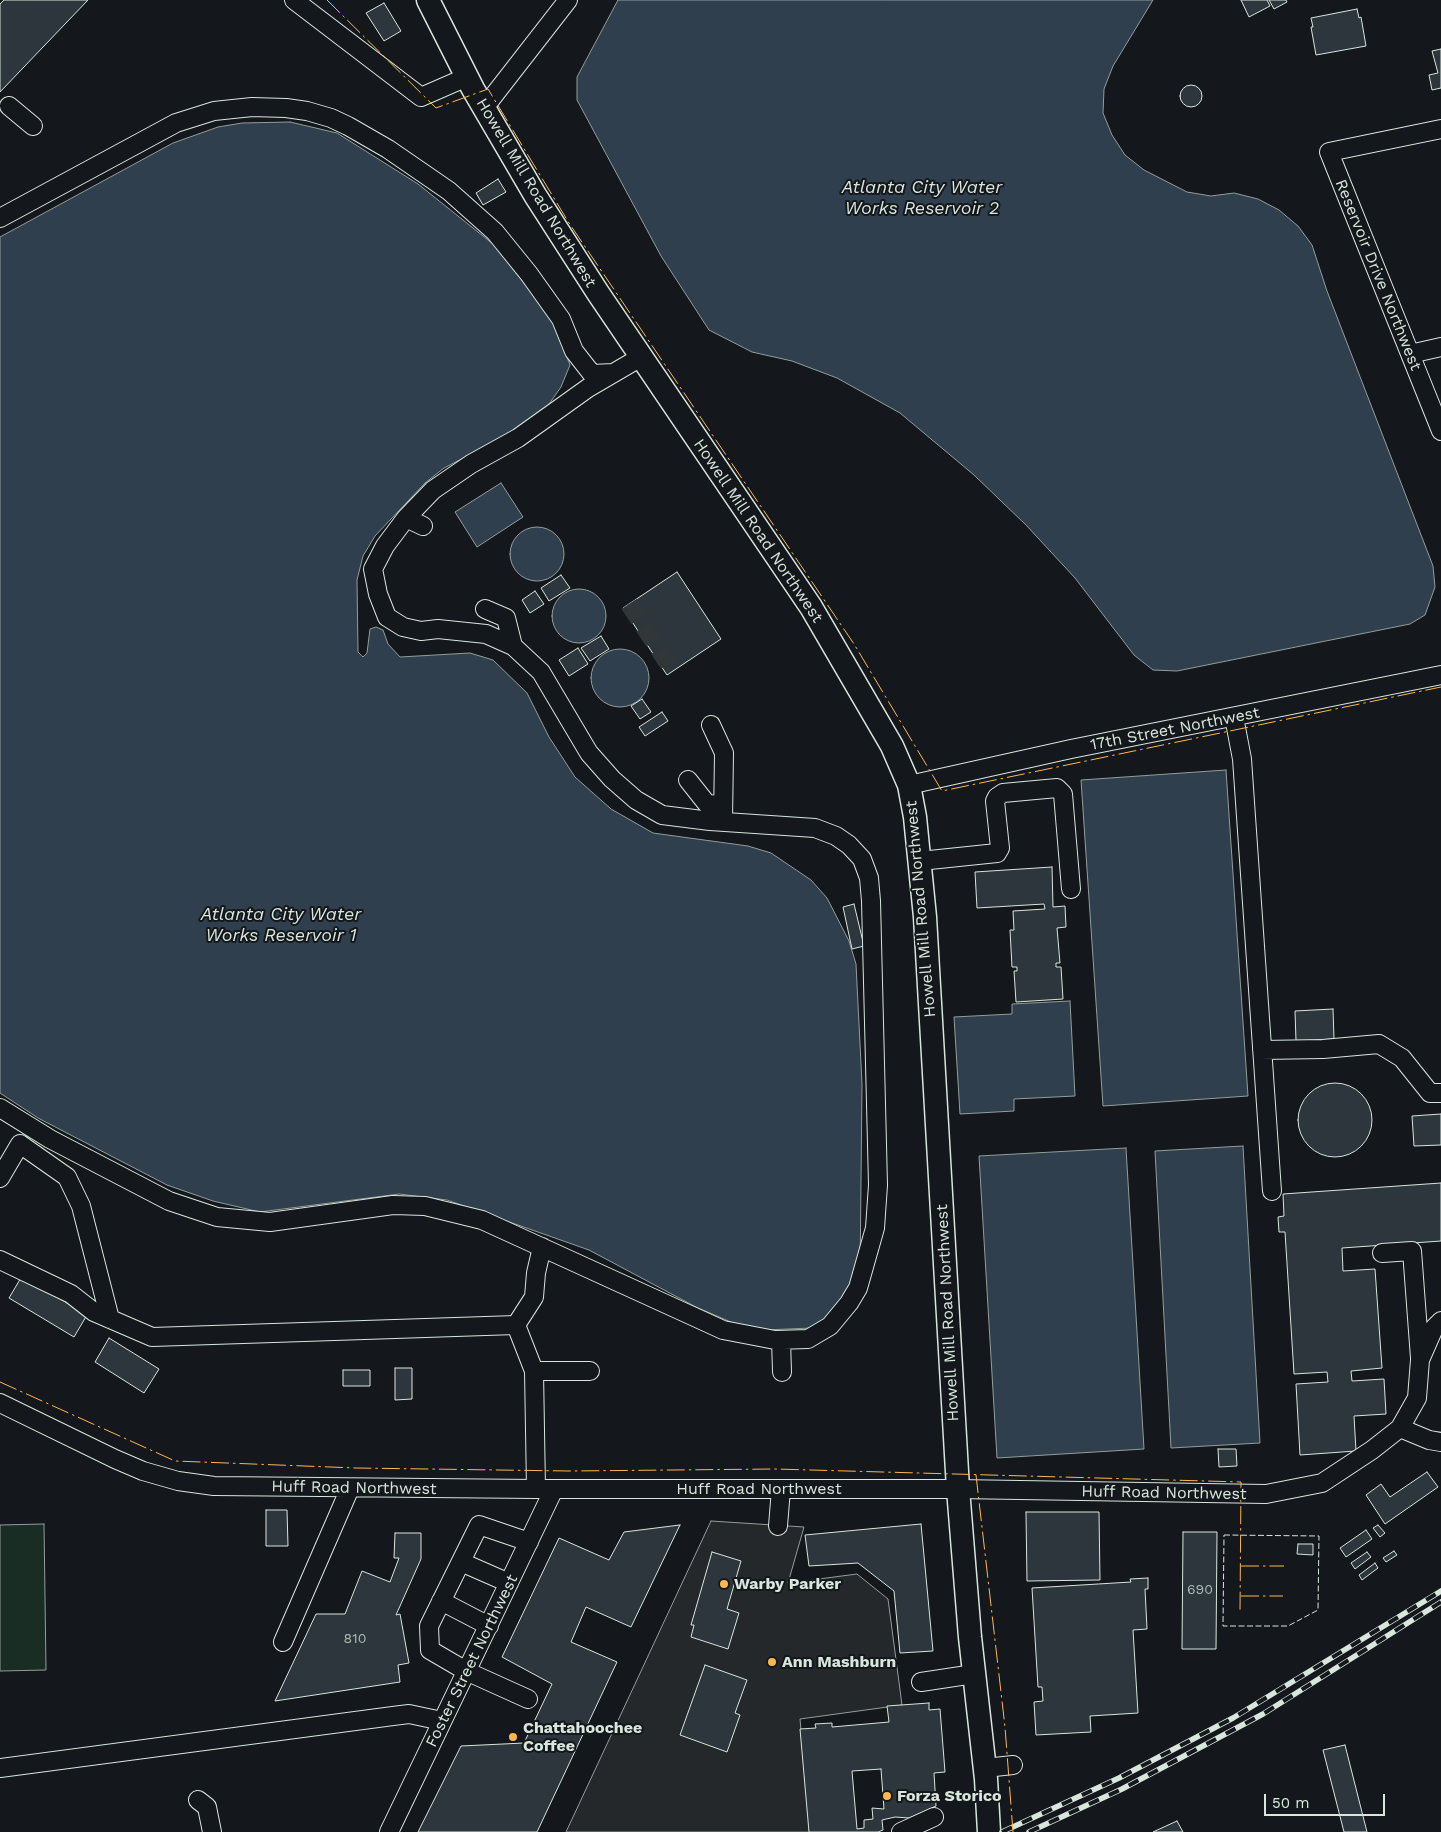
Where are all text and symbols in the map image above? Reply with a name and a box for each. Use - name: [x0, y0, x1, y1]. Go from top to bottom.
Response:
- street label: Howell Mill Road Northwest: [472, 95, 600, 291]
- water label: Atlanta City Water Works Reservoir 2: [842, 177, 1002, 220]
- street label: Reservoir Drive Northwest: [1331, 177, 1425, 373]
- street label: Howell Mill Road Northwest: [689, 435, 827, 627]
- street label: 17th Street Northwest: [1089, 703, 1261, 755]
- street label: Howell Mill Road Northwest: [902, 800, 940, 1018]
- water label: Atlanta City Water Works Reservoir 1: [201, 904, 361, 946]
- street label: Howell Mill Road Northwest: [933, 1204, 963, 1422]
- street label: Huff Road Northwest: [271, 1477, 437, 1499]
- street label: Huff Road Northwest: [676, 1479, 842, 1499]
- street label: Huff Road Northwest: [1081, 1482, 1247, 1504]
- street label: Foster Street Northwest: [422, 1572, 522, 1750]
- place label: Warby Parker: [734, 1574, 841, 1594]
- marker: Warby Parker: [718, 1578, 730, 1590]
- house number: 690: [1187, 1582, 1213, 1598]
- house number: 810: [344, 1631, 366, 1647]
- place label: Ann Mashburn: [782, 1652, 896, 1672]
- marker: Ann Mashburn: [766, 1656, 778, 1668]
- place label: Chattahoochee Coffee: [523, 1718, 642, 1756]
- marker: Chattahoochee Coffee: [507, 1731, 519, 1743]
- scale bar: [1266, 1784, 1387, 1816]
- place label: Forza Storico: [897, 1786, 1002, 1806]
- marker: Forza Storico: [881, 1790, 893, 1802]
- text: 50 m: [1272, 1794, 1309, 1812]

